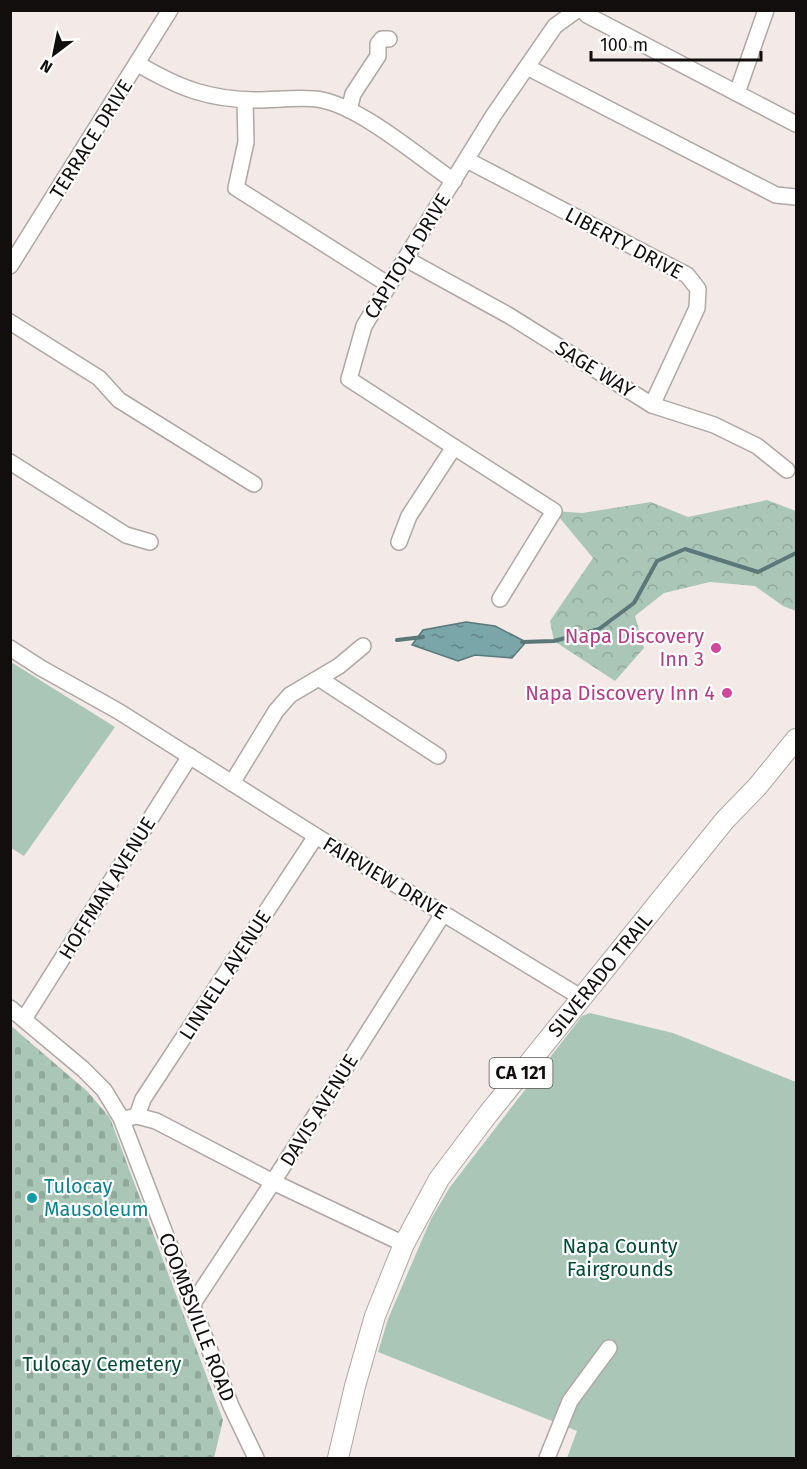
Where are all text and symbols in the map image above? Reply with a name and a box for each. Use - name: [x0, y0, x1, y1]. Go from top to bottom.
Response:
- north arrow: [24, 24, 84, 84]
- scale bar: [591, 24, 760, 62]
- text: 100 m: [600, 34, 648, 56]
- text: N: [37, 55, 56, 77]
- street label: TERRACE DRIVE: [45, 75, 137, 203]
- street label: CAPITOLA DRIVE: [359, 189, 455, 323]
- street label: LIBERTY DRIVE: [561, 202, 687, 284]
- street label: SAGE WAY: [551, 335, 639, 403]
- place label: Napa Discovery Inn 3: [565, 624, 704, 671]
- marker: Napa Discovery Inn 3: [709, 641, 723, 655]
- place label: Napa Discovery Inn 4: [525, 681, 715, 705]
- marker: Napa Discovery Inn 4: [720, 686, 734, 700]
- street label: HOFFMAN AVENUE: [54, 812, 160, 964]
- street label: FAIRVIEW DRIVE: [319, 832, 451, 924]
- street label: LINNELL AVENUE: [174, 906, 276, 1044]
- street label: SILVERADO TRAIL: [543, 908, 657, 1042]
- street label: DAVIS AVENUE: [275, 1049, 363, 1171]
- road number: CA 121: [490, 1058, 552, 1088]
- place label: Tulocay Mausoleum: [44, 1174, 149, 1221]
- marker: Tulocay Mausoleum: [25, 1191, 39, 1205]
- street label: COOMBSVILLE ROAD: [154, 1229, 240, 1405]
- park label: Napa County Fairgrounds: [562, 1234, 678, 1281]
- park label: Tulocay Cemetery: [23, 1352, 182, 1376]

